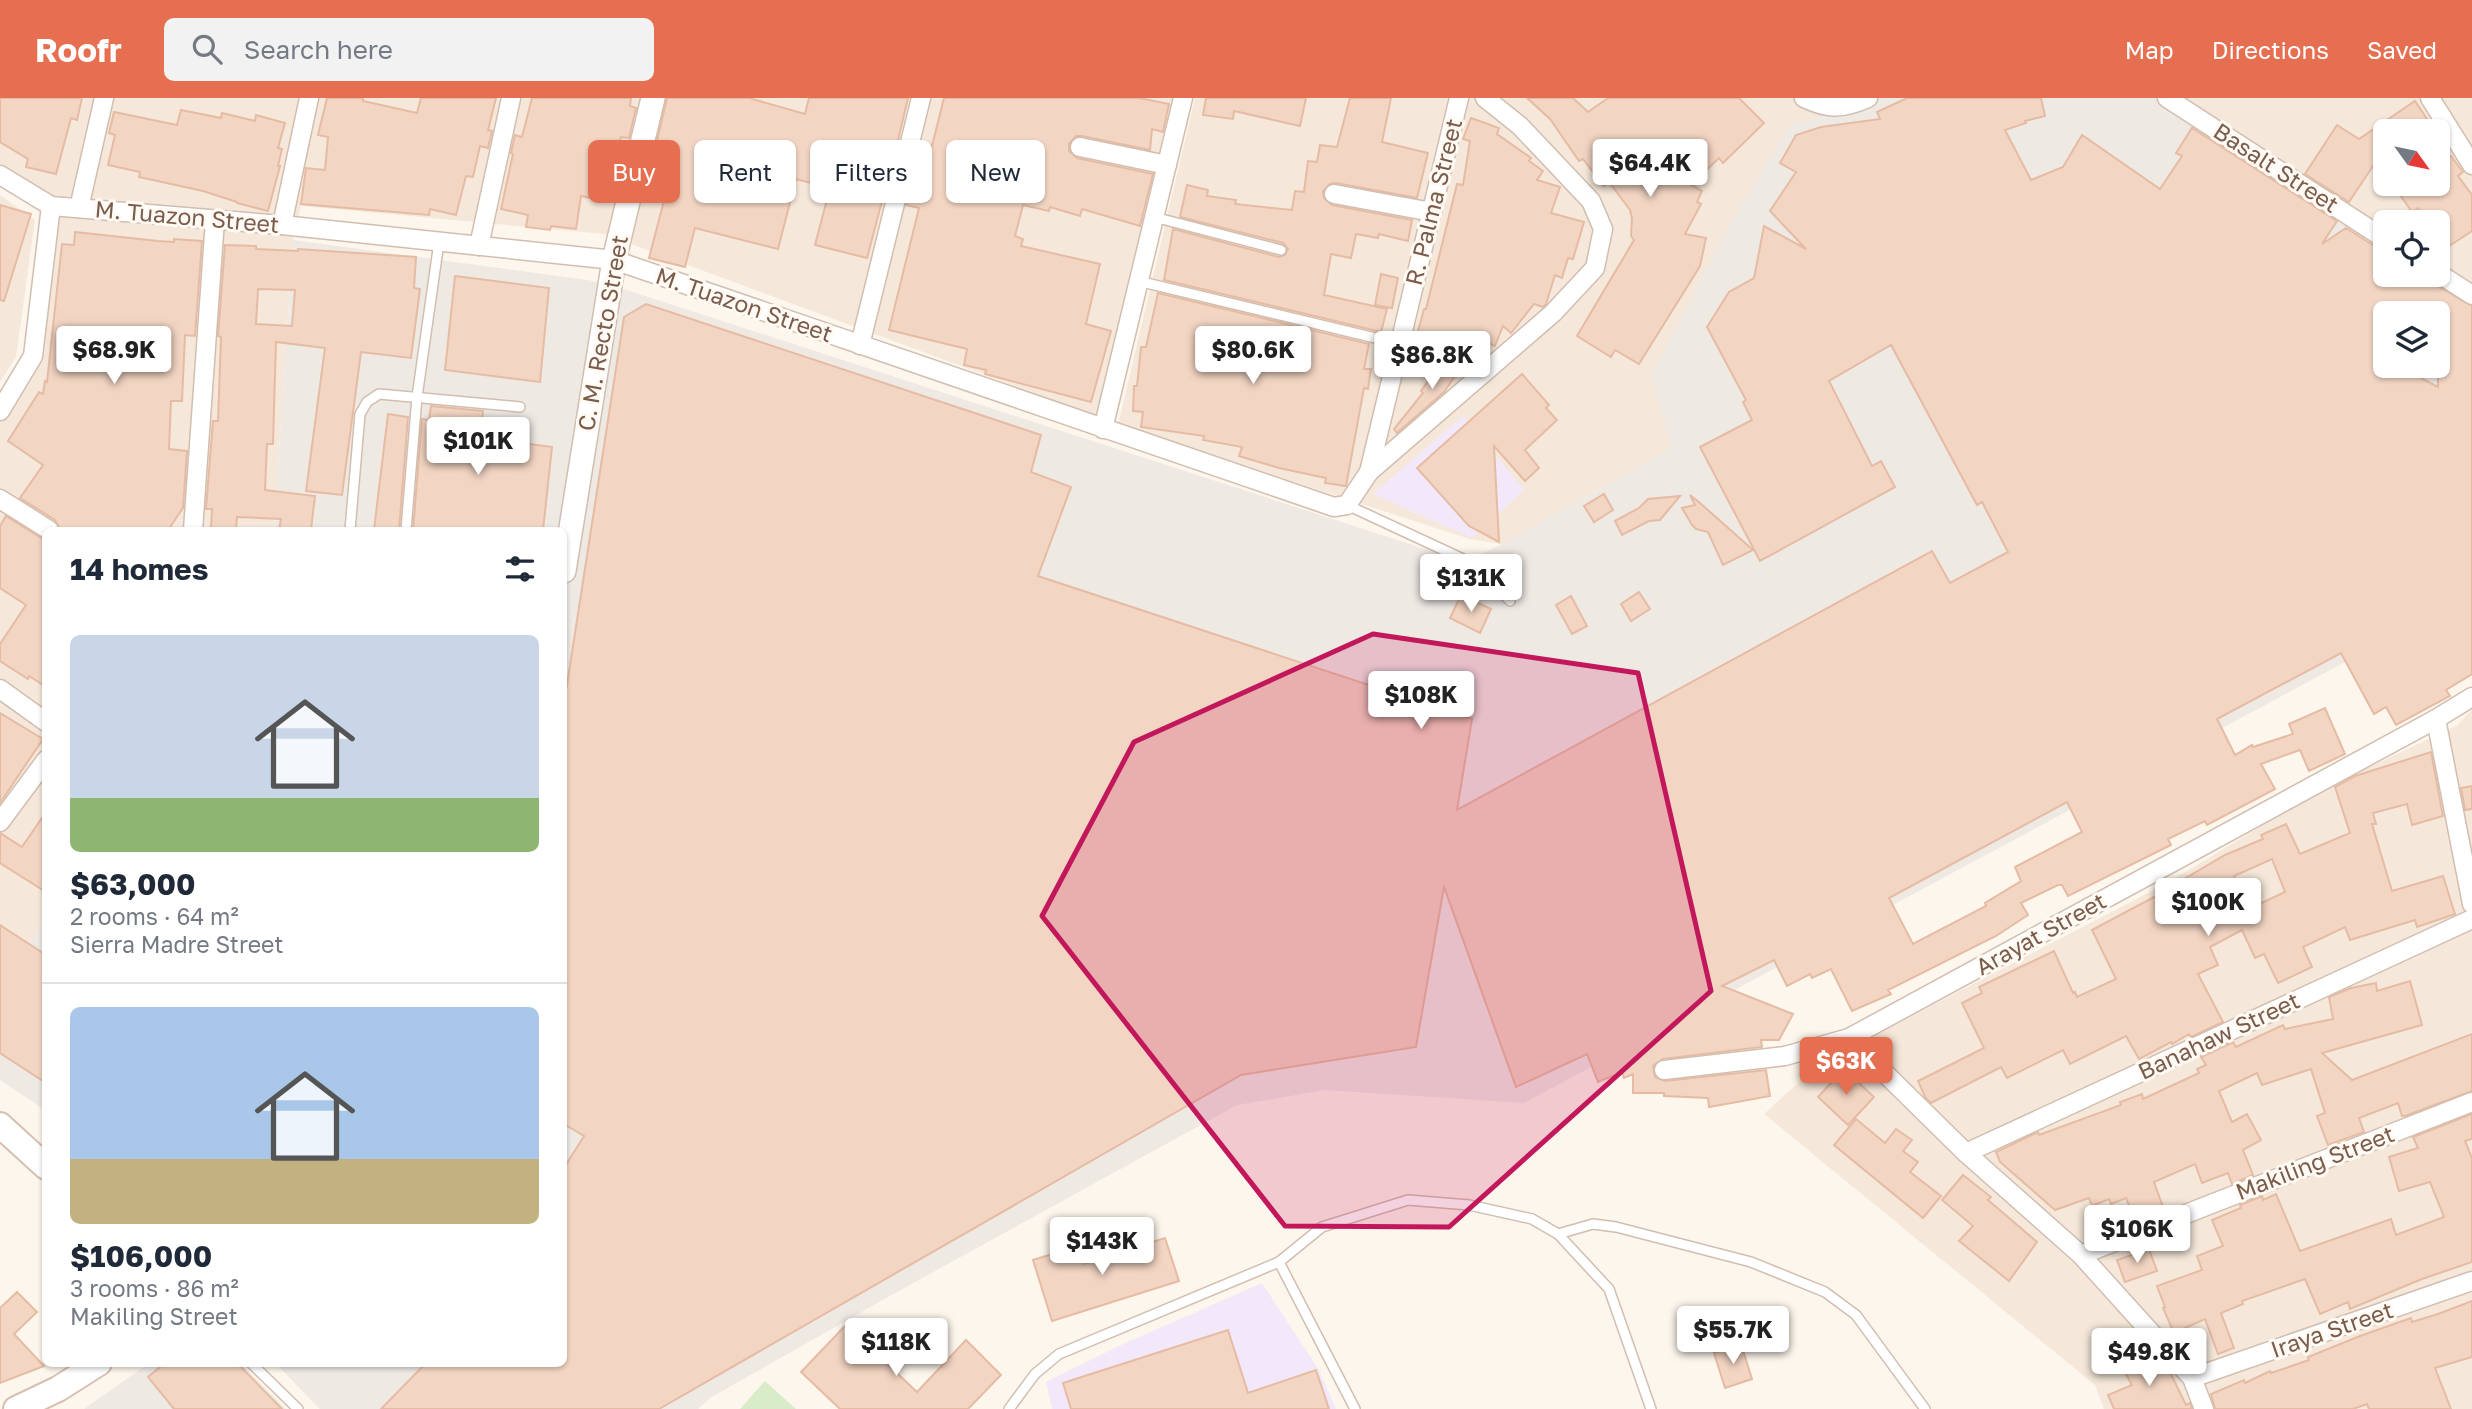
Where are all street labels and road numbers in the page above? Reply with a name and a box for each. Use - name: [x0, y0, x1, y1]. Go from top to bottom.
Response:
- street label: R. Palma Street: [1399, 116, 1467, 288]
- street label: Basalt Street: [2209, 116, 2344, 218]
- street label: M. Tuazon Street: [94, 194, 280, 238]
- street label: C. M. Recto Street: [571, 233, 633, 433]
- street label: M. Tuazon Street: [652, 261, 836, 347]
- street label: Arayat Street: [1970, 886, 2111, 980]
- street label: Banahaw Street: [2133, 985, 2304, 1085]
- street label: Makiling Street: [2231, 1119, 2398, 1205]
- street label: Iraya Street: [2267, 1295, 2397, 1363]

